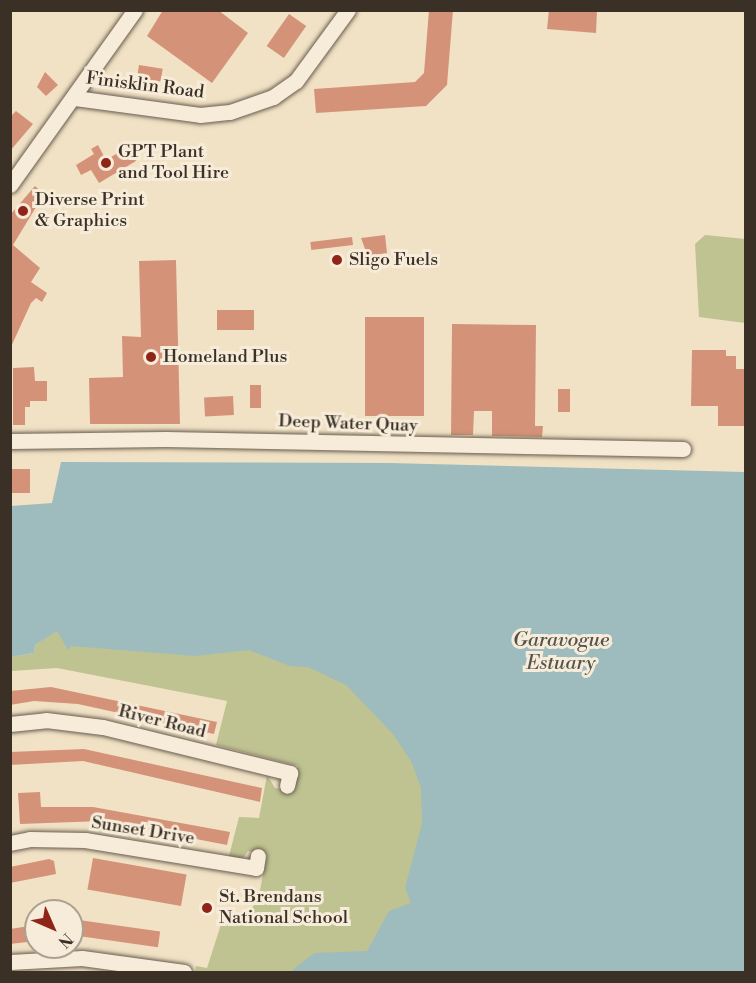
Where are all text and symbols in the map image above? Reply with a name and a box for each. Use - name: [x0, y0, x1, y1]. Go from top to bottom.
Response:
- street label: Finisklin Road: [85, 68, 205, 104]
- place label: GPT Plant and Tool Hire: [118, 142, 229, 184]
- marker: GPT Plant and Tool Hire: [99, 156, 113, 170]
- place label: Diverse Print & Graphics: [35, 190, 145, 232]
- marker: Diverse Print & Graphics: [16, 204, 30, 218]
- place label: Sligo Fuels: [349, 249, 438, 271]
- marker: Sligo Fuels: [330, 253, 344, 267]
- place label: Homeland Plus: [163, 346, 287, 368]
- marker: Homeland Plus: [144, 350, 158, 364]
- street label: Deep Water Quay: [278, 411, 418, 437]
- water label: Garavogue Estuary: [513, 628, 609, 675]
- street label: River Road: [116, 701, 208, 743]
- street label: Sunset Drive: [90, 812, 196, 850]
- place label: St. Brendans National School: [219, 887, 348, 930]
- north arrow: [24, 899, 84, 959]
- marker: St. Brendans National School: [200, 901, 214, 915]
- text: N: [54, 929, 77, 952]

